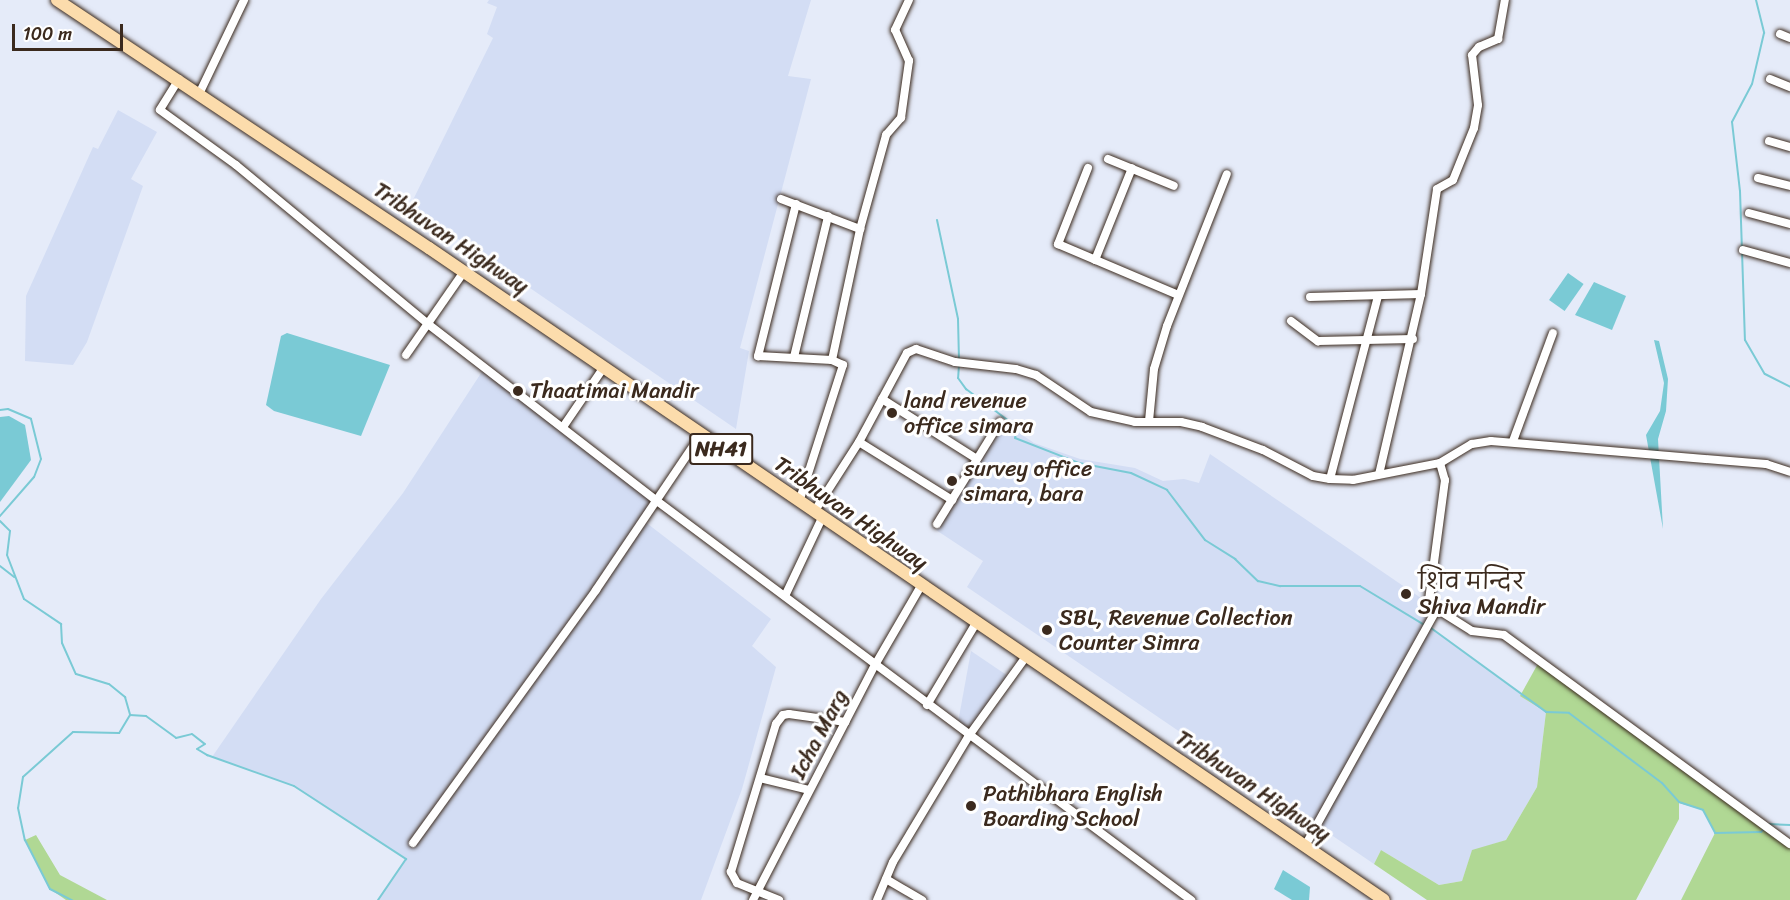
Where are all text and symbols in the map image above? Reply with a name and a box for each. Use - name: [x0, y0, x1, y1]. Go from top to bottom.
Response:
- scale bar: [15, 12, 126, 50]
- text: 100 m: [23, 18, 72, 50]
- street label: Tribhuvan Highway: [369, 176, 533, 300]
- place label: Thaatimai Mandir: [530, 378, 699, 404]
- marker: Thaatimai Mandir: [511, 384, 525, 398]
- place label: land revenue office simara: [904, 387, 1033, 439]
- marker: land revenue office simara: [885, 406, 899, 420]
- road number: NH41: [688, 431, 754, 467]
- street label: Tribhuvan Highway: [769, 450, 933, 576]
- place label: survey office simara, bara: [964, 455, 1093, 506]
- marker: survey office simara, bara: [945, 474, 959, 488]
- place label: शिव मन्दिर Shiva Mandir: [1418, 568, 1544, 620]
- marker: शिव मन्दिर Shiva Mandir: [1399, 587, 1413, 601]
- place label: SBL, Revenue Collection Counter Simra: [1059, 604, 1294, 656]
- marker: SBL, Revenue Collection Counter Simra: [1040, 623, 1054, 637]
- street label: Icha Marg: [785, 685, 853, 783]
- street label: Tribhuvan Highway: [1171, 724, 1335, 848]
- place label: Pathibhara English Boarding School: [983, 780, 1164, 831]
- marker: Pathibhara English Boarding School: [964, 799, 978, 813]

